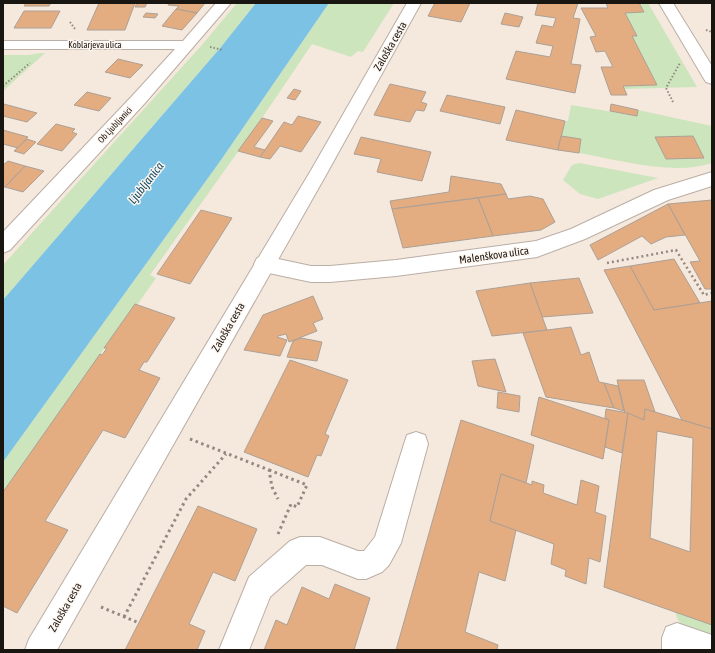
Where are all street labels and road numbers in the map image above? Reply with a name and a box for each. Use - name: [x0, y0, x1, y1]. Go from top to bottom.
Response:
- street label: Zaloška cesta: [371, 19, 409, 73]
- street label: Koblarjeva ulica: [68, 40, 122, 50]
- street label: Ob Ljubljanici: [96, 105, 134, 145]
- street label: Malenškova ulica: [458, 244, 530, 266]
- street label: Zaloška cesta: [209, 300, 247, 354]
- street label: Zaloška cesta: [46, 580, 84, 634]

